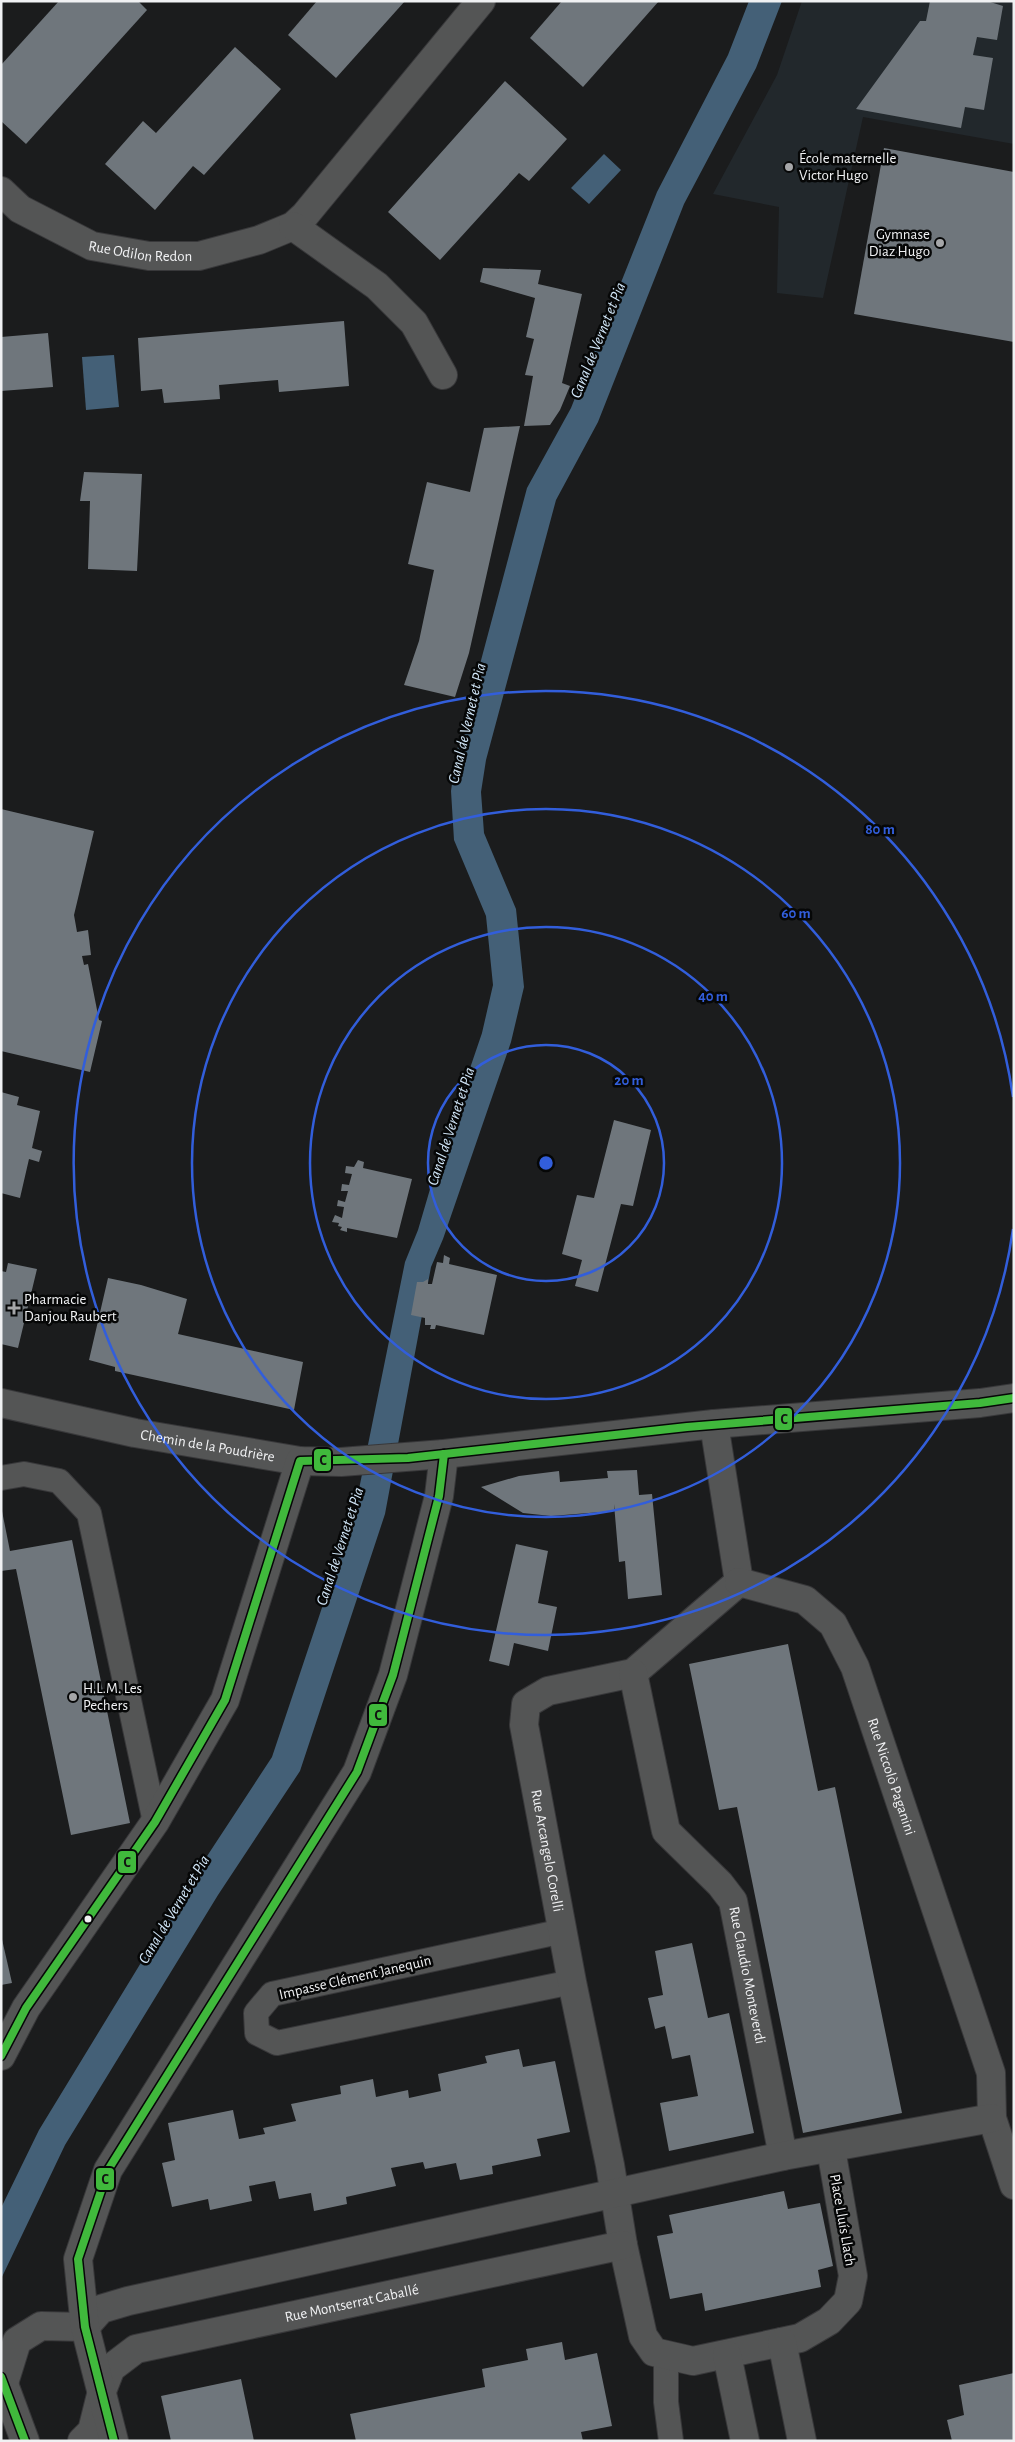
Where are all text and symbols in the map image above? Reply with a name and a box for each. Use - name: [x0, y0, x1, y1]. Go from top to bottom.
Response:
- place label: École maternelle Victor Hugo: [799, 149, 896, 183]
- marker: École maternelle Victor Hugo: [783, 161, 795, 173]
- place label: Gymnase Diaz Hugo: [869, 227, 930, 259]
- marker: Gymnase Diaz Hugo: [934, 237, 946, 249]
- street label: Rue Odilon Redon: [87, 239, 192, 264]
- water label: Canal de Vernet et Pia: [567, 280, 628, 401]
- water label: Canal de Vernet et Pia: [445, 661, 489, 785]
- text: 80 m: [865, 822, 895, 837]
- text: 60 m: [781, 906, 811, 921]
- text: 40 m: [698, 989, 728, 1004]
- water label: Canal de Vernet et Pia: [424, 1065, 478, 1187]
- text: 20 m: [614, 1073, 644, 1088]
- centre of rings: [537, 1154, 555, 1172]
- place label: Pharmacie Danjou Raubert: [24, 1292, 117, 1324]
- marker: Pharmacie Danjou Raubert: [8, 1302, 20, 1314]
- line badge: C: [774, 1407, 793, 1431]
- text: C: [780, 1413, 788, 1427]
- street label: Chemin de la Poudrière: [139, 1427, 276, 1465]
- line badge: C: [313, 1448, 332, 1472]
- text: C: [319, 1454, 327, 1468]
- water label: Canal de Vernet et Pia: [313, 1485, 367, 1607]
- place label: H.L.M. Les Pechers: [83, 1681, 142, 1713]
- marker: H.L.M. Les Pechers: [67, 1691, 79, 1703]
- line badge: C: [368, 1703, 388, 1727]
- text: C: [374, 1709, 382, 1723]
- street label: Rue Niccolò Paganini: [865, 1716, 918, 1837]
- street label: Rue Arcangelo Corelli: [528, 1788, 566, 1913]
- line badge: C: [117, 1850, 137, 1874]
- water label: Canal de Vernet et Pia: [135, 1853, 212, 1966]
- text: C: [123, 1856, 131, 1870]
- street label: Rue Claudio Monteverdi: [726, 1905, 768, 2045]
- unlabelled marker: [83, 1914, 93, 1924]
- street label: Impasse Clément Janequin: [278, 1953, 433, 2002]
- line badge: C: [95, 2167, 115, 2191]
- text: C: [101, 2173, 109, 2187]
- street label: Place Lluís Llach: [827, 2173, 858, 2267]
- street label: Rue Montserrat Caballé: [283, 2282, 420, 2325]

